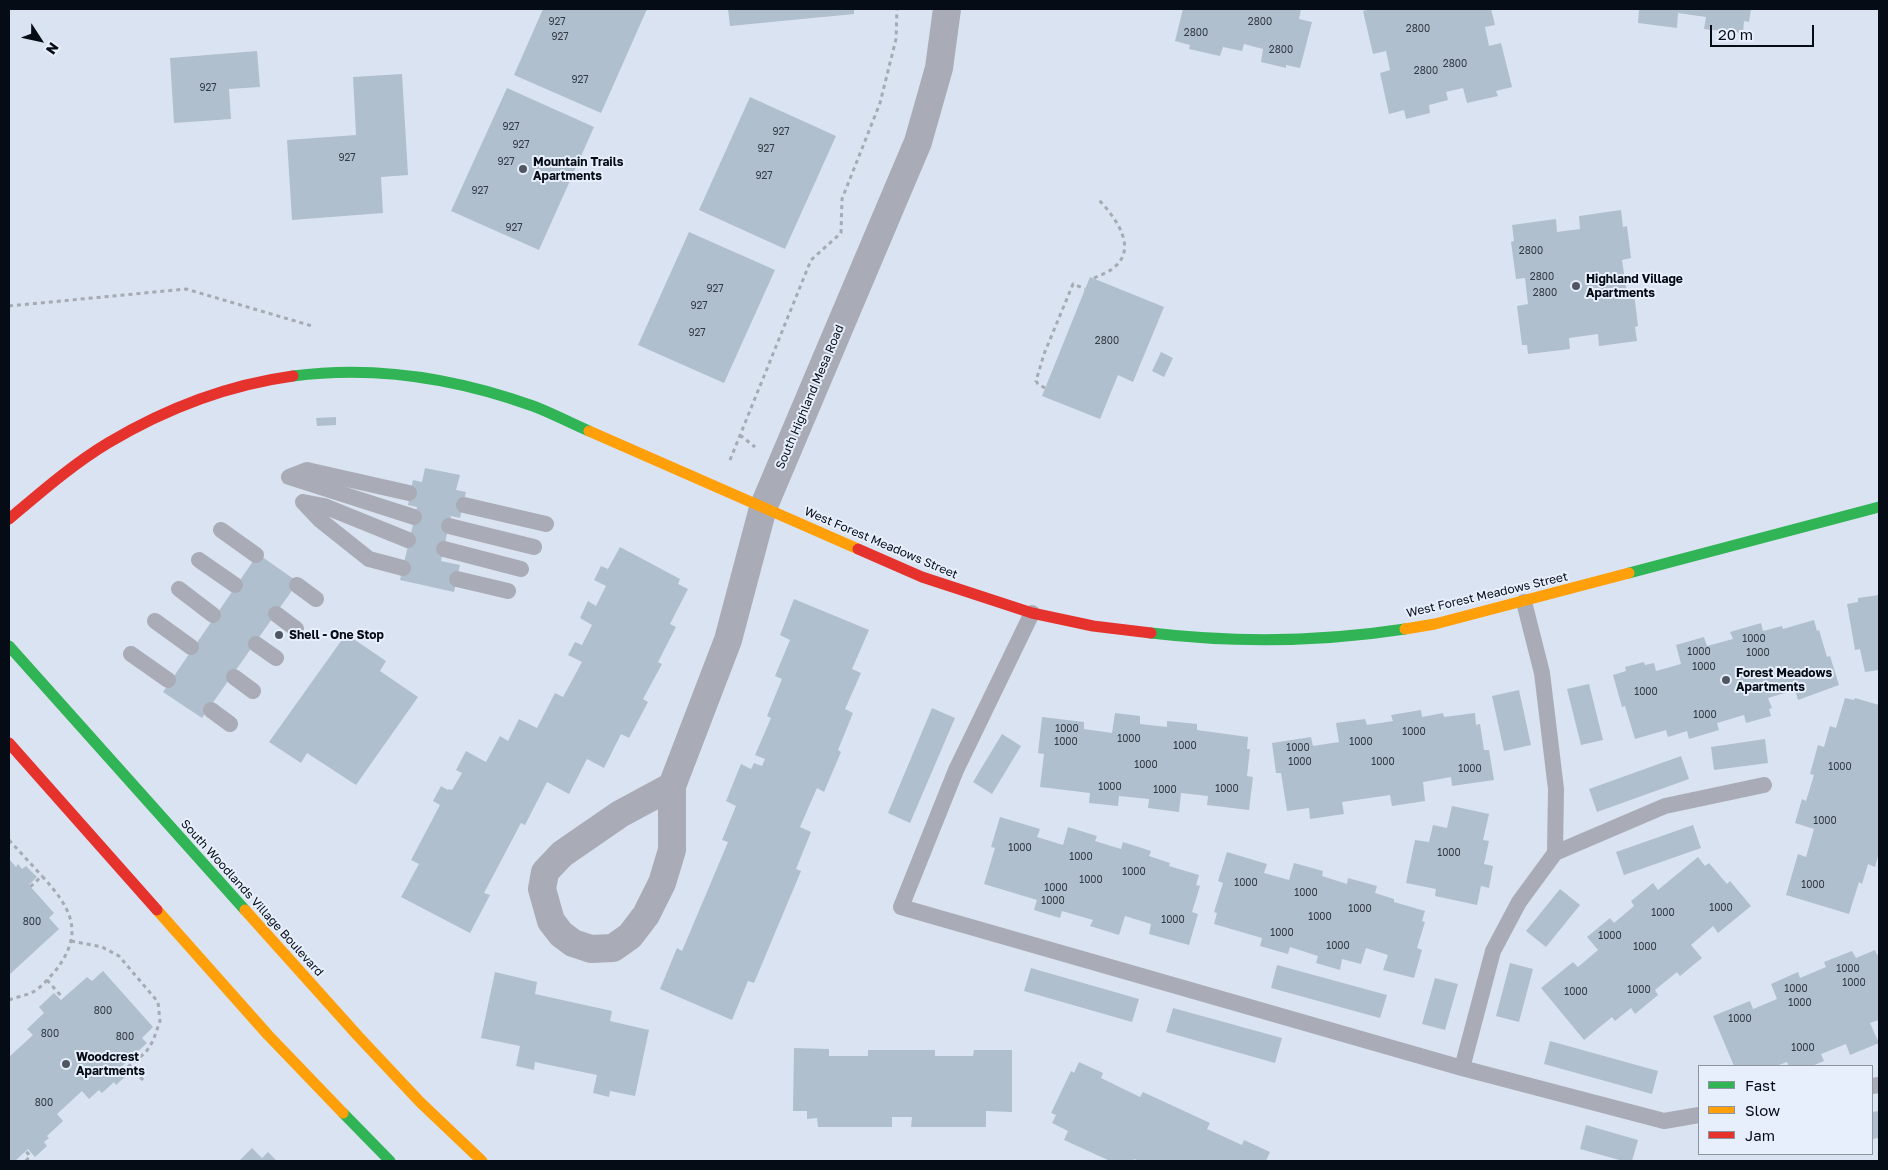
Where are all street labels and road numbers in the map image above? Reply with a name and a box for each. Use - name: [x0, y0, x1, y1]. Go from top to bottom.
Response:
- street label: South Highland Mesa Road: [773, 323, 847, 471]
- street label: West Forest Meadows Street: [802, 504, 960, 582]
- street label: West Forest Meadows Street: [1405, 569, 1569, 621]
- street label: South Woodlands Village Boulevard: [178, 817, 326, 979]

